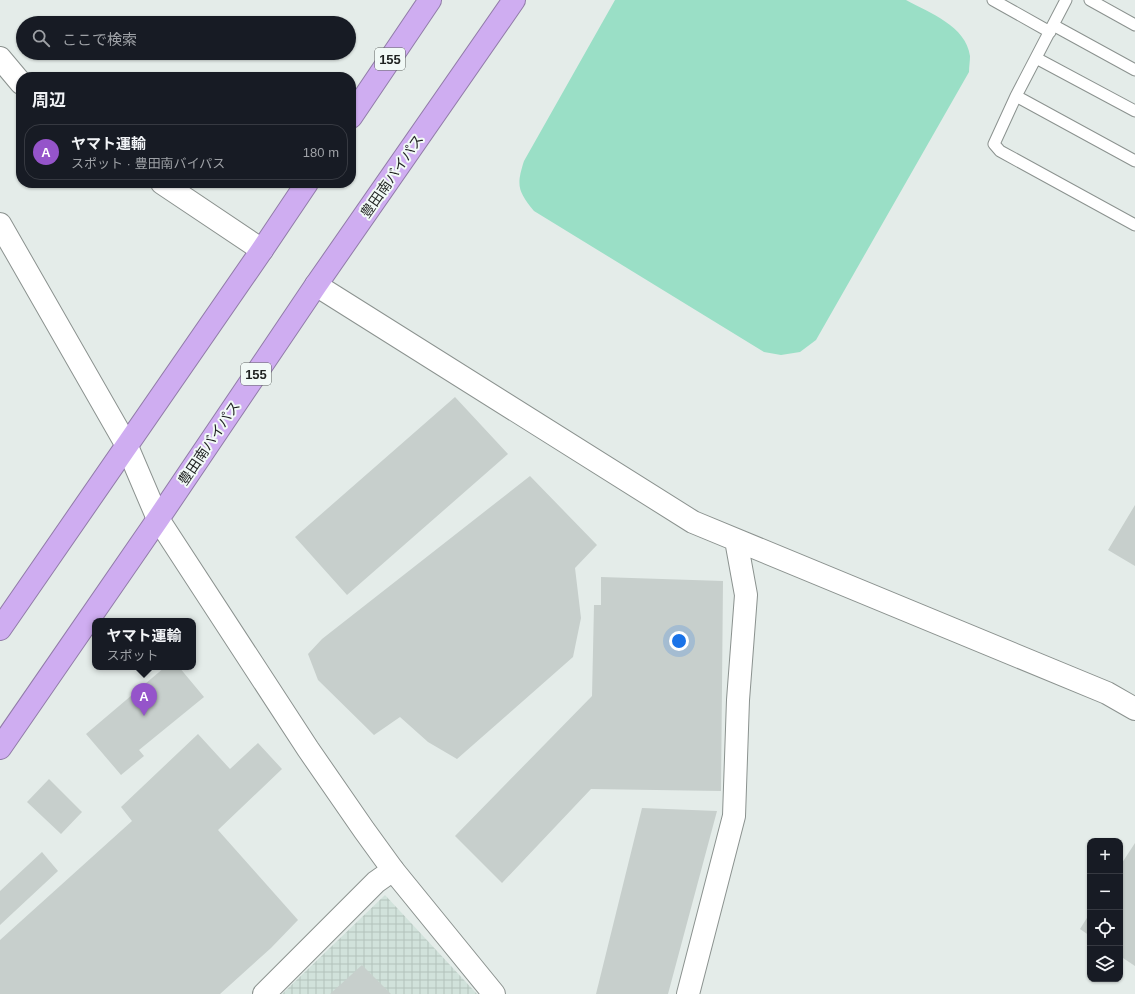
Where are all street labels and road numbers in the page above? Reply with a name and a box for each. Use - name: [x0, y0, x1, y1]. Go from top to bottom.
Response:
- road number: 155: [375, 48, 405, 70]
- street label: 豊田南バイパス: [357, 131, 427, 221]
- road number: 155: [241, 363, 271, 385]
- street label: 豊田南バイパス: [175, 398, 243, 488]

